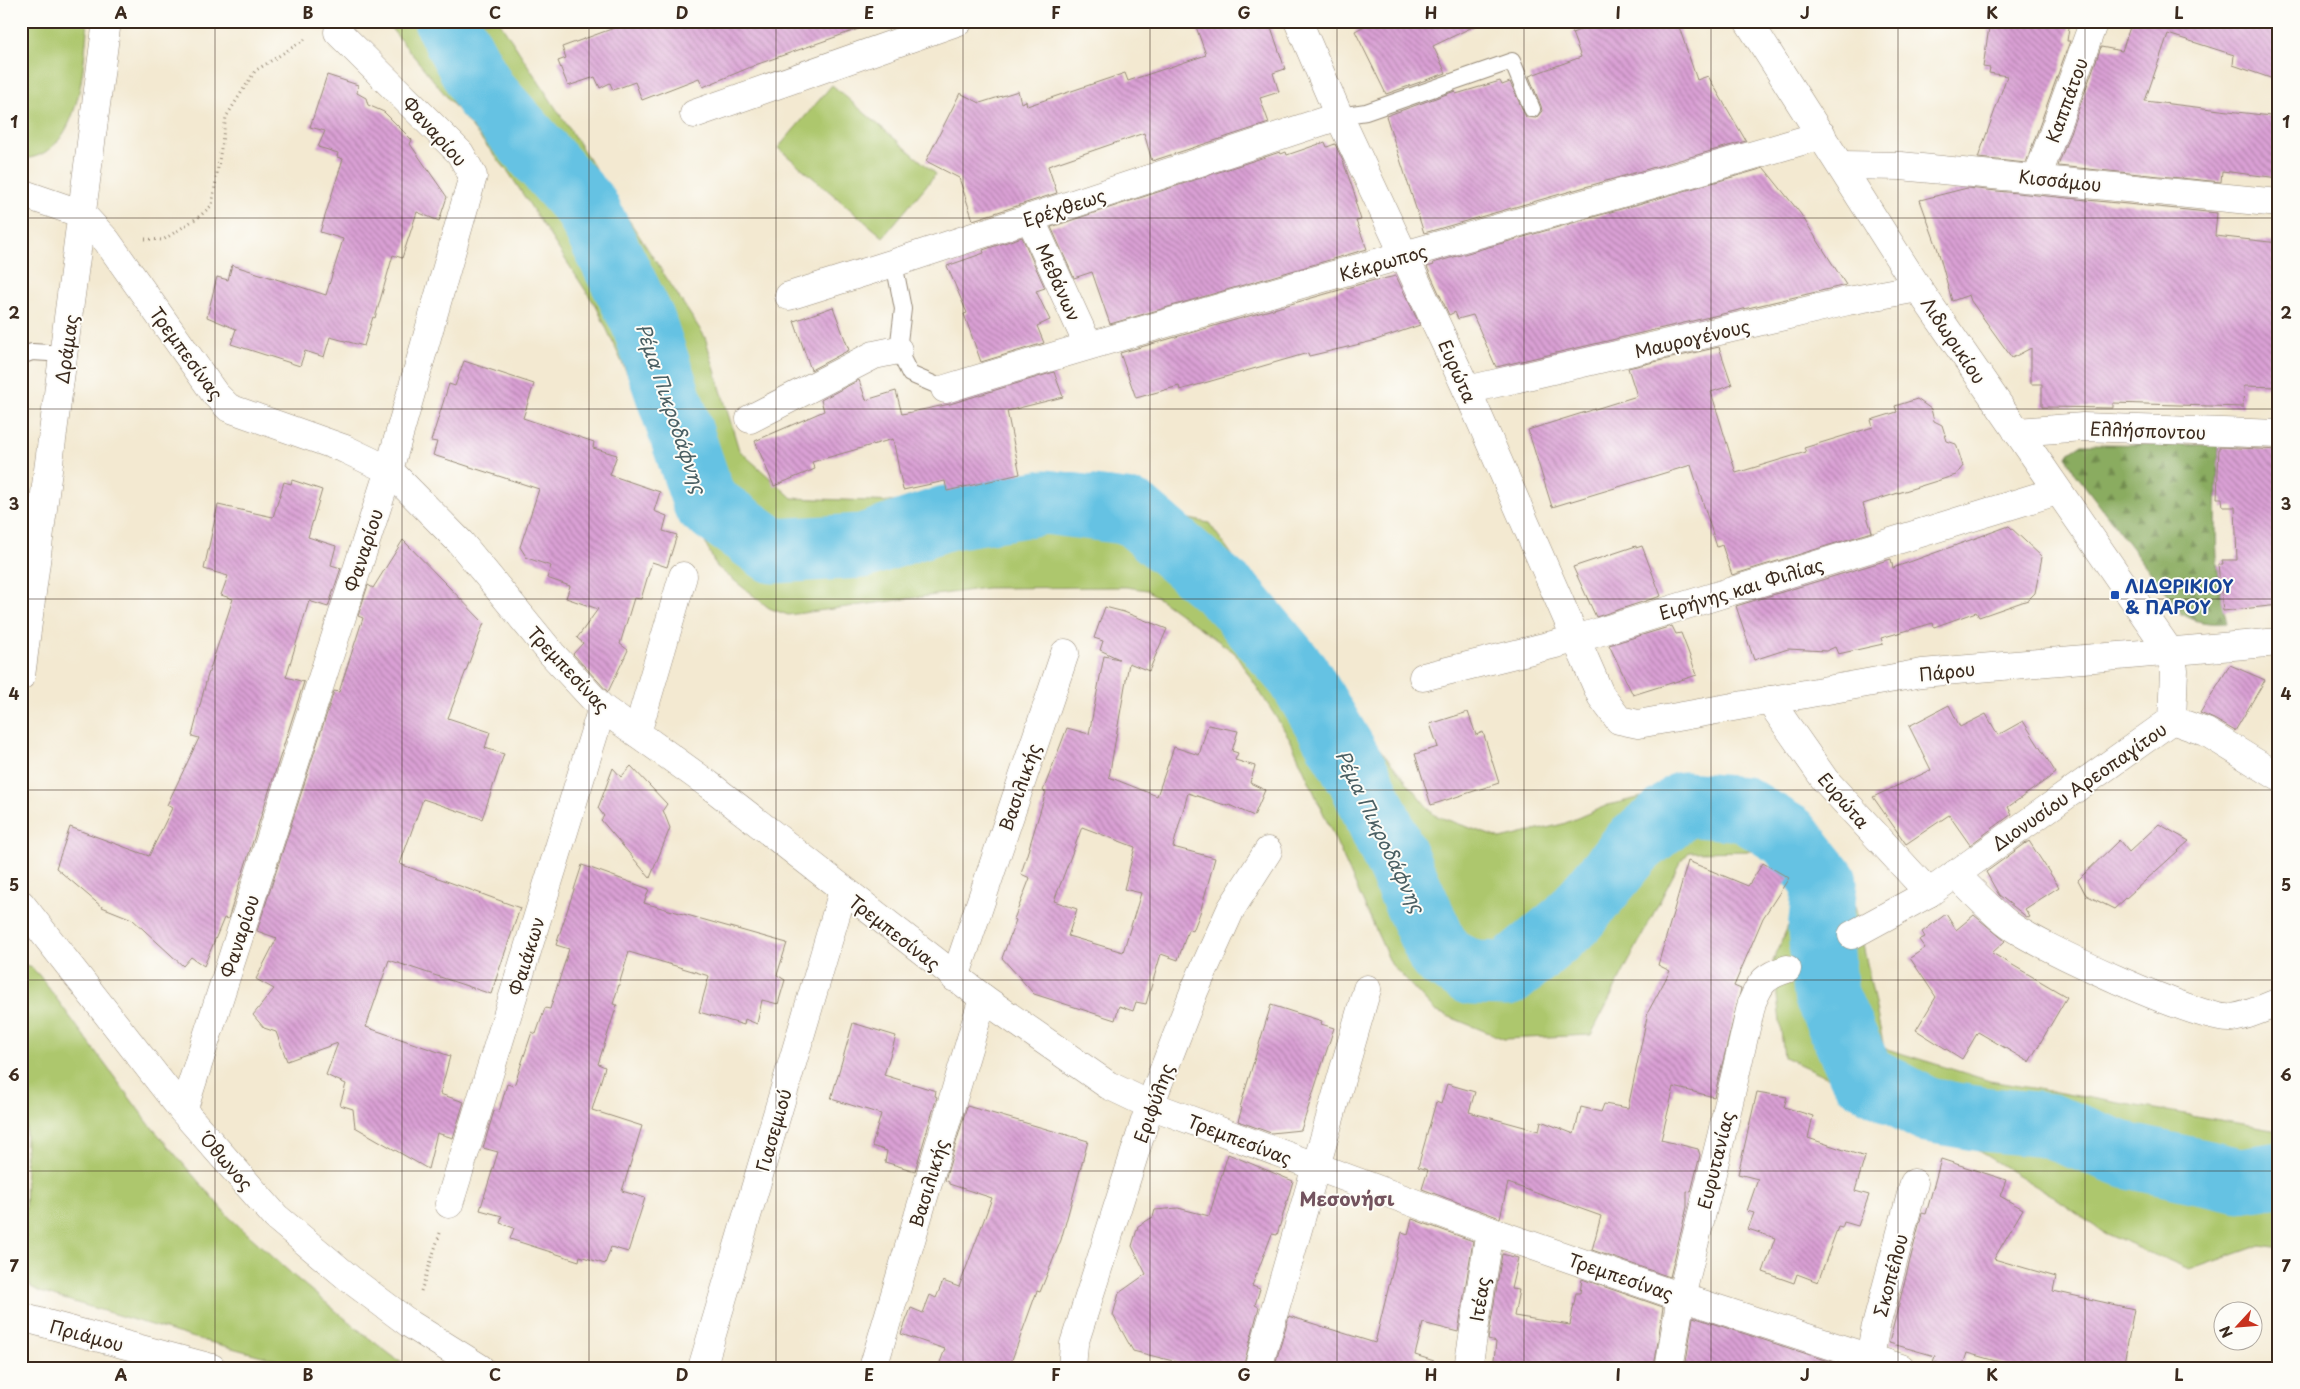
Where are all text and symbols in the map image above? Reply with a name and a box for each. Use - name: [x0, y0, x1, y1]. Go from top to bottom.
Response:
- text: A: [115, 0, 128, 24]
- text: B: [303, 0, 314, 24]
- text: C: [489, 0, 501, 24]
- text: D: [676, 0, 688, 24]
- text: E: [864, 0, 874, 24]
- text: F: [1051, 0, 1061, 24]
- text: G: [1237, 0, 1251, 24]
- text: H: [1425, 0, 1437, 24]
- text: I: [1615, 0, 1621, 24]
- text: J: [1800, 0, 1810, 24]
- text: K: [1986, 0, 1998, 24]
- text: L: [2174, 0, 2184, 24]
- street label: Καππάτου: [2038, 54, 2094, 146]
- street label: Φαναρίου: [396, 90, 474, 172]
- text: 1: [10, 109, 18, 133]
- text: 1: [2282, 109, 2290, 133]
- street label: Κισσάμου: [2017, 162, 2103, 198]
- street label: Ερέχθεως: [1019, 181, 1109, 233]
- street label: Κέκρωπος: [1336, 237, 1430, 287]
- street label: Μεθάνων: [1030, 239, 1088, 325]
- street label: Λιδωρικίου: [1915, 291, 1993, 389]
- text: 2: [8, 300, 20, 324]
- text: 2: [2280, 300, 2292, 324]
- street label: Τρεμπεσίνας: [144, 301, 230, 405]
- street label: Μαυρογένους: [1632, 312, 1752, 364]
- street label: Δράμας: [48, 313, 84, 385]
- water label: Ρέμα Πικροδάφνης: [630, 319, 715, 499]
- street label: Ευρώτα: [1432, 335, 1484, 407]
- street label: Ελλήσποντου: [2089, 414, 2207, 446]
- text: 3: [9, 491, 19, 515]
- text: 3: [2281, 491, 2291, 515]
- street label: Φαναρίου: [337, 505, 389, 595]
- street label: Ειρήνης και Φιλίας: [1655, 550, 1827, 626]
- place label: ΛΙΔΩΡΙΚΙΟΥ & ΠΑΡΟΥ: [2125, 572, 2233, 620]
- marker: ΛΙΔΩΡΙΚΙΟΥ & ΠΑΡΟΥ: [2109, 589, 2121, 601]
- street label: Τρεμπεσίνας: [522, 620, 616, 718]
- street label: Πάρου: [1918, 655, 1976, 687]
- text: 4: [9, 681, 20, 705]
- text: 4: [2281, 681, 2292, 705]
- street label: Διονυσίου Αρεοπαγίτου: [1986, 715, 2172, 857]
- street label: Βασιλικής: [991, 739, 1047, 835]
- water label: Ρέμα Πικροδάφνης: [1329, 745, 1434, 919]
- street label: Ευρώτα: [1812, 766, 1876, 834]
- text: 5: [9, 872, 19, 896]
- text: 5: [2281, 872, 2291, 896]
- street label: Τρεμπεσίνας: [843, 888, 947, 976]
- street label: Φαναρίου: [213, 891, 265, 981]
- street label: Φαιάκων: [501, 913, 551, 999]
- street label: Εριφύλης: [1126, 1059, 1180, 1147]
- text: 6: [8, 1062, 20, 1086]
- text: 6: [2280, 1062, 2292, 1086]
- street label: Γιασεμιού: [748, 1085, 798, 1175]
- street label: Τρεμπεσίνας: [1184, 1107, 1296, 1171]
- street label: Ευρυτανίας: [1690, 1108, 1740, 1212]
- street label: Όθωνος: [193, 1125, 260, 1196]
- street label: Βασιλικής: [902, 1135, 954, 1231]
- district label: Μεσονήσι: [1299, 1184, 1395, 1212]
- street label: Σκοπέλου: [1866, 1231, 1914, 1319]
- street label: Τρεμπεσίνας: [1565, 1245, 1677, 1307]
- text: 7: [9, 1253, 19, 1277]
- text: 7: [2281, 1253, 2291, 1277]
- street label: Ιτέας: [1462, 1275, 1496, 1323]
- north arrow: [2212, 1302, 2262, 1352]
- street label: Πριάμου: [47, 1312, 127, 1358]
- text: N: [2214, 1322, 2238, 1342]
- text: A: [115, 1362, 128, 1386]
- text: B: [303, 1362, 314, 1386]
- text: C: [489, 1362, 501, 1386]
- text: D: [676, 1362, 688, 1386]
- text: E: [864, 1362, 874, 1386]
- text: F: [1051, 1362, 1061, 1386]
- text: G: [1237, 1362, 1251, 1386]
- text: H: [1425, 1362, 1437, 1386]
- text: I: [1615, 1362, 1621, 1386]
- text: J: [1800, 1362, 1810, 1386]
- text: K: [1986, 1362, 1998, 1386]
- text: L: [2174, 1362, 2184, 1386]

